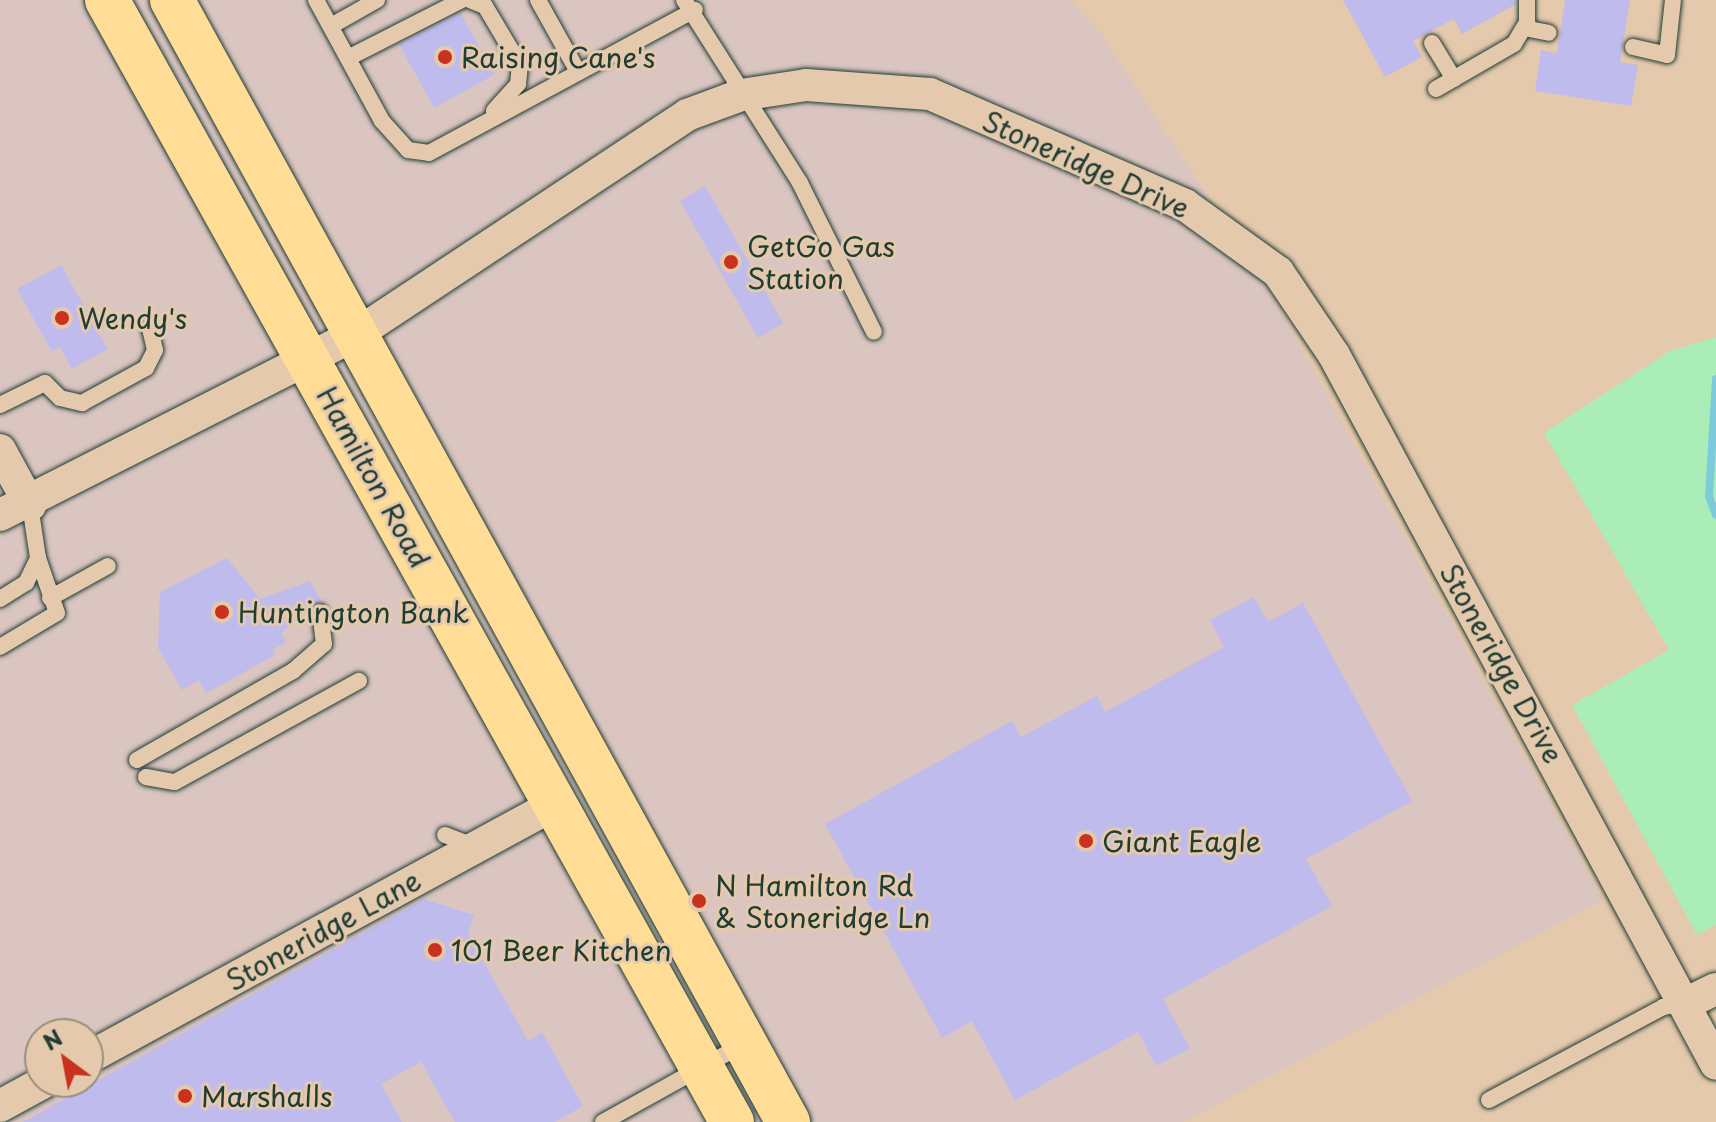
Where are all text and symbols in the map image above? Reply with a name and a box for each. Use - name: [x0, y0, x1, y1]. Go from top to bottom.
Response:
- place label: Raising Cane's: [461, 40, 656, 74]
- marker: Raising Cane's: [436, 48, 454, 66]
- street label: Stoneridge Drive: [977, 103, 1195, 225]
- place label: GetGo Gas Station: [747, 229, 897, 295]
- marker: GetGo Gas Station: [722, 253, 740, 271]
- place label: Wendy's: [78, 301, 187, 335]
- marker: Wendy's: [53, 309, 71, 327]
- street label: Hamilton Road: [311, 382, 437, 572]
- street label: Stoneridge Drive: [1433, 557, 1571, 769]
- place label: Huntington Bank: [238, 595, 469, 629]
- marker: Huntington Bank: [213, 603, 231, 621]
- place label: Giant Eagle: [1102, 824, 1262, 858]
- marker: Giant Eagle: [1077, 832, 1095, 850]
- street label: Stoneridge Lane: [220, 863, 426, 997]
- place label: N Hamilton Rd & Stoneridge Ln: [715, 868, 931, 934]
- marker: N Hamilton Rd & Stoneridge Ln: [690, 892, 708, 910]
- place label: 101 Beer Kitchen: [451, 933, 676, 967]
- marker: 101 Beer Kitchen: [426, 941, 444, 959]
- north arrow: [24, 1018, 104, 1098]
- text: N: [36, 1020, 68, 1058]
- place label: Marshalls: [201, 1079, 333, 1113]
- marker: Marshalls: [176, 1087, 194, 1105]

